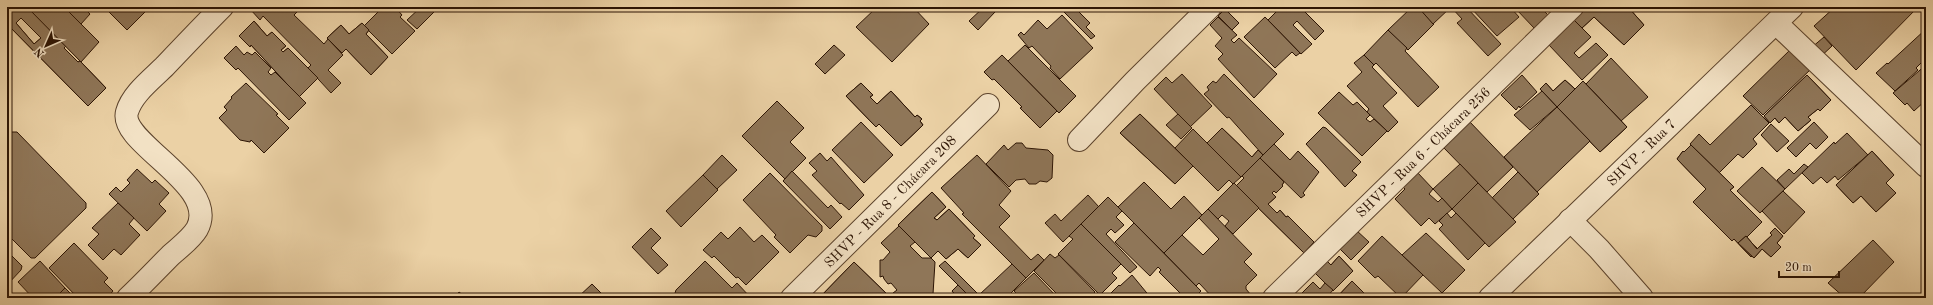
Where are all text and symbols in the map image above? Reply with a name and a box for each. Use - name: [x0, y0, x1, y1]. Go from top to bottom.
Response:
- north arrow: [26, 26, 66, 66]
- text: N: [33, 45, 47, 59]
- street label: SHVP - Rua 6 - Chácara 256: [1354, 85, 1493, 220]
- street label: SHVP - Rua 7: [1605, 117, 1679, 189]
- street label: SHVP - Rua 8 - Chácara 208: [822, 133, 959, 270]
- scale bar: [1779, 253, 1839, 279]
- text: 20 m: [1785, 262, 1812, 274]

